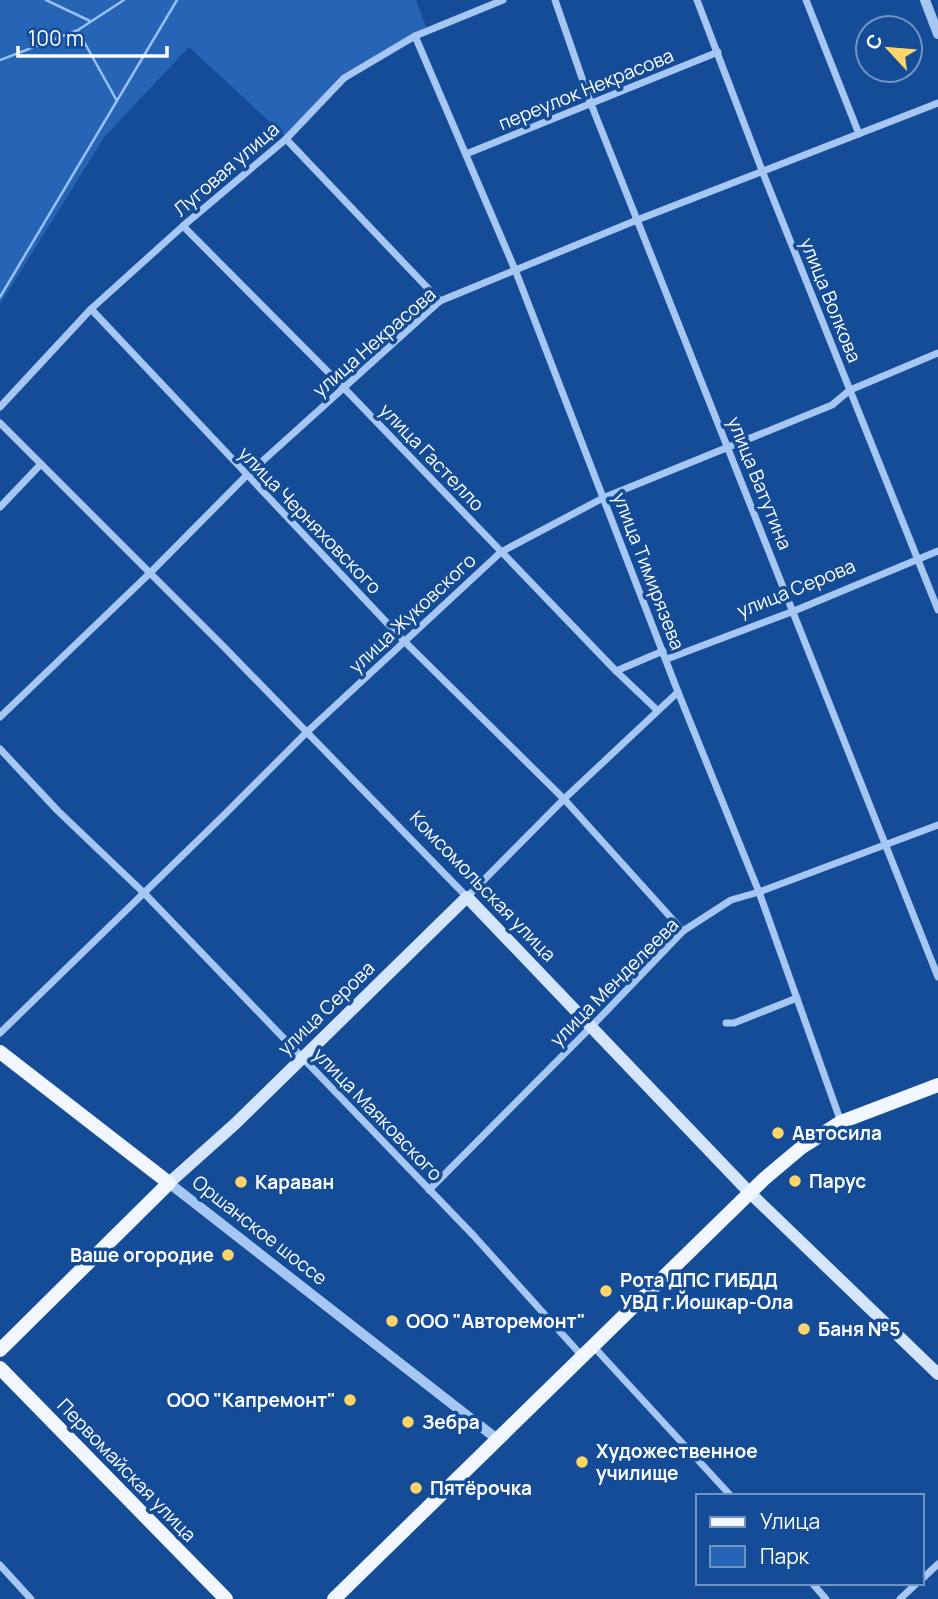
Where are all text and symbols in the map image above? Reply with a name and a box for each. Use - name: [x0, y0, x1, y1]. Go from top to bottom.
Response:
- scale bar: [18, 14, 166, 58]
- north arrow: [854, 14, 924, 84]
- text: 100 m: [28, 24, 84, 52]
- text: С: [859, 30, 888, 54]
- street label: переулок Некрасова: [495, 42, 677, 136]
- street label: Луговая улица: [168, 116, 284, 222]
- street label: улица Волкова: [794, 234, 868, 366]
- street label: улица Некрасова: [307, 281, 441, 403]
- street label: улица Гастелло: [374, 397, 490, 517]
- street label: улица Ватутина: [721, 413, 799, 553]
- street label: улица Черняховского: [233, 441, 387, 599]
- street label: улица Тимирязева: [607, 488, 691, 654]
- street label: улица Жуковского: [343, 547, 481, 679]
- street label: улица Серова: [733, 552, 859, 624]
- street label: Комсомольская улица: [404, 805, 562, 967]
- street label: улица Менделеева: [544, 912, 684, 1052]
- street label: улица Серова: [272, 955, 380, 1061]
- street label: улица Маяковского: [308, 1042, 448, 1186]
- place label: Автосила: [792, 1120, 882, 1146]
- marker: Автосила: [770, 1125, 786, 1141]
- place label: Парус: [809, 1168, 866, 1194]
- street label: Оршанское шоссе: [187, 1169, 333, 1291]
- place label: Караван: [255, 1169, 334, 1195]
- marker: Парус: [787, 1173, 803, 1189]
- marker: Караван: [233, 1174, 249, 1190]
- place label: Ваше огородие: [70, 1242, 214, 1268]
- marker: Ваше огородие: [220, 1247, 236, 1263]
- place label: Рота ДПС ГИБДД УВД г.Йошкар-Ола: [620, 1267, 793, 1315]
- marker: Рота ДПС ГИБДД УВД г.Йошкар-Ола: [598, 1283, 614, 1299]
- place label: ООО "Авторемонт": [406, 1308, 586, 1334]
- marker: ООО "Авторемонт": [384, 1313, 400, 1329]
- place label: Баня №5: [818, 1316, 900, 1342]
- marker: Баня №5: [796, 1321, 812, 1337]
- place label: ООО "Капремонт": [167, 1387, 336, 1413]
- marker: ООО "Капремонт": [342, 1392, 358, 1408]
- street label: Первомайская улица: [52, 1393, 202, 1547]
- place label: Зебра: [422, 1409, 480, 1435]
- marker: Зебра: [400, 1414, 416, 1430]
- place label: Художественное училище: [596, 1438, 758, 1486]
- marker: Художественное училище: [574, 1454, 590, 1470]
- place label: Пятёрочка: [430, 1475, 532, 1501]
- marker: Пятёрочка: [408, 1480, 424, 1496]
- legend: [696, 1494, 924, 1585]
- text: Улица: [760, 1507, 820, 1535]
- text: Парк: [760, 1542, 810, 1570]

